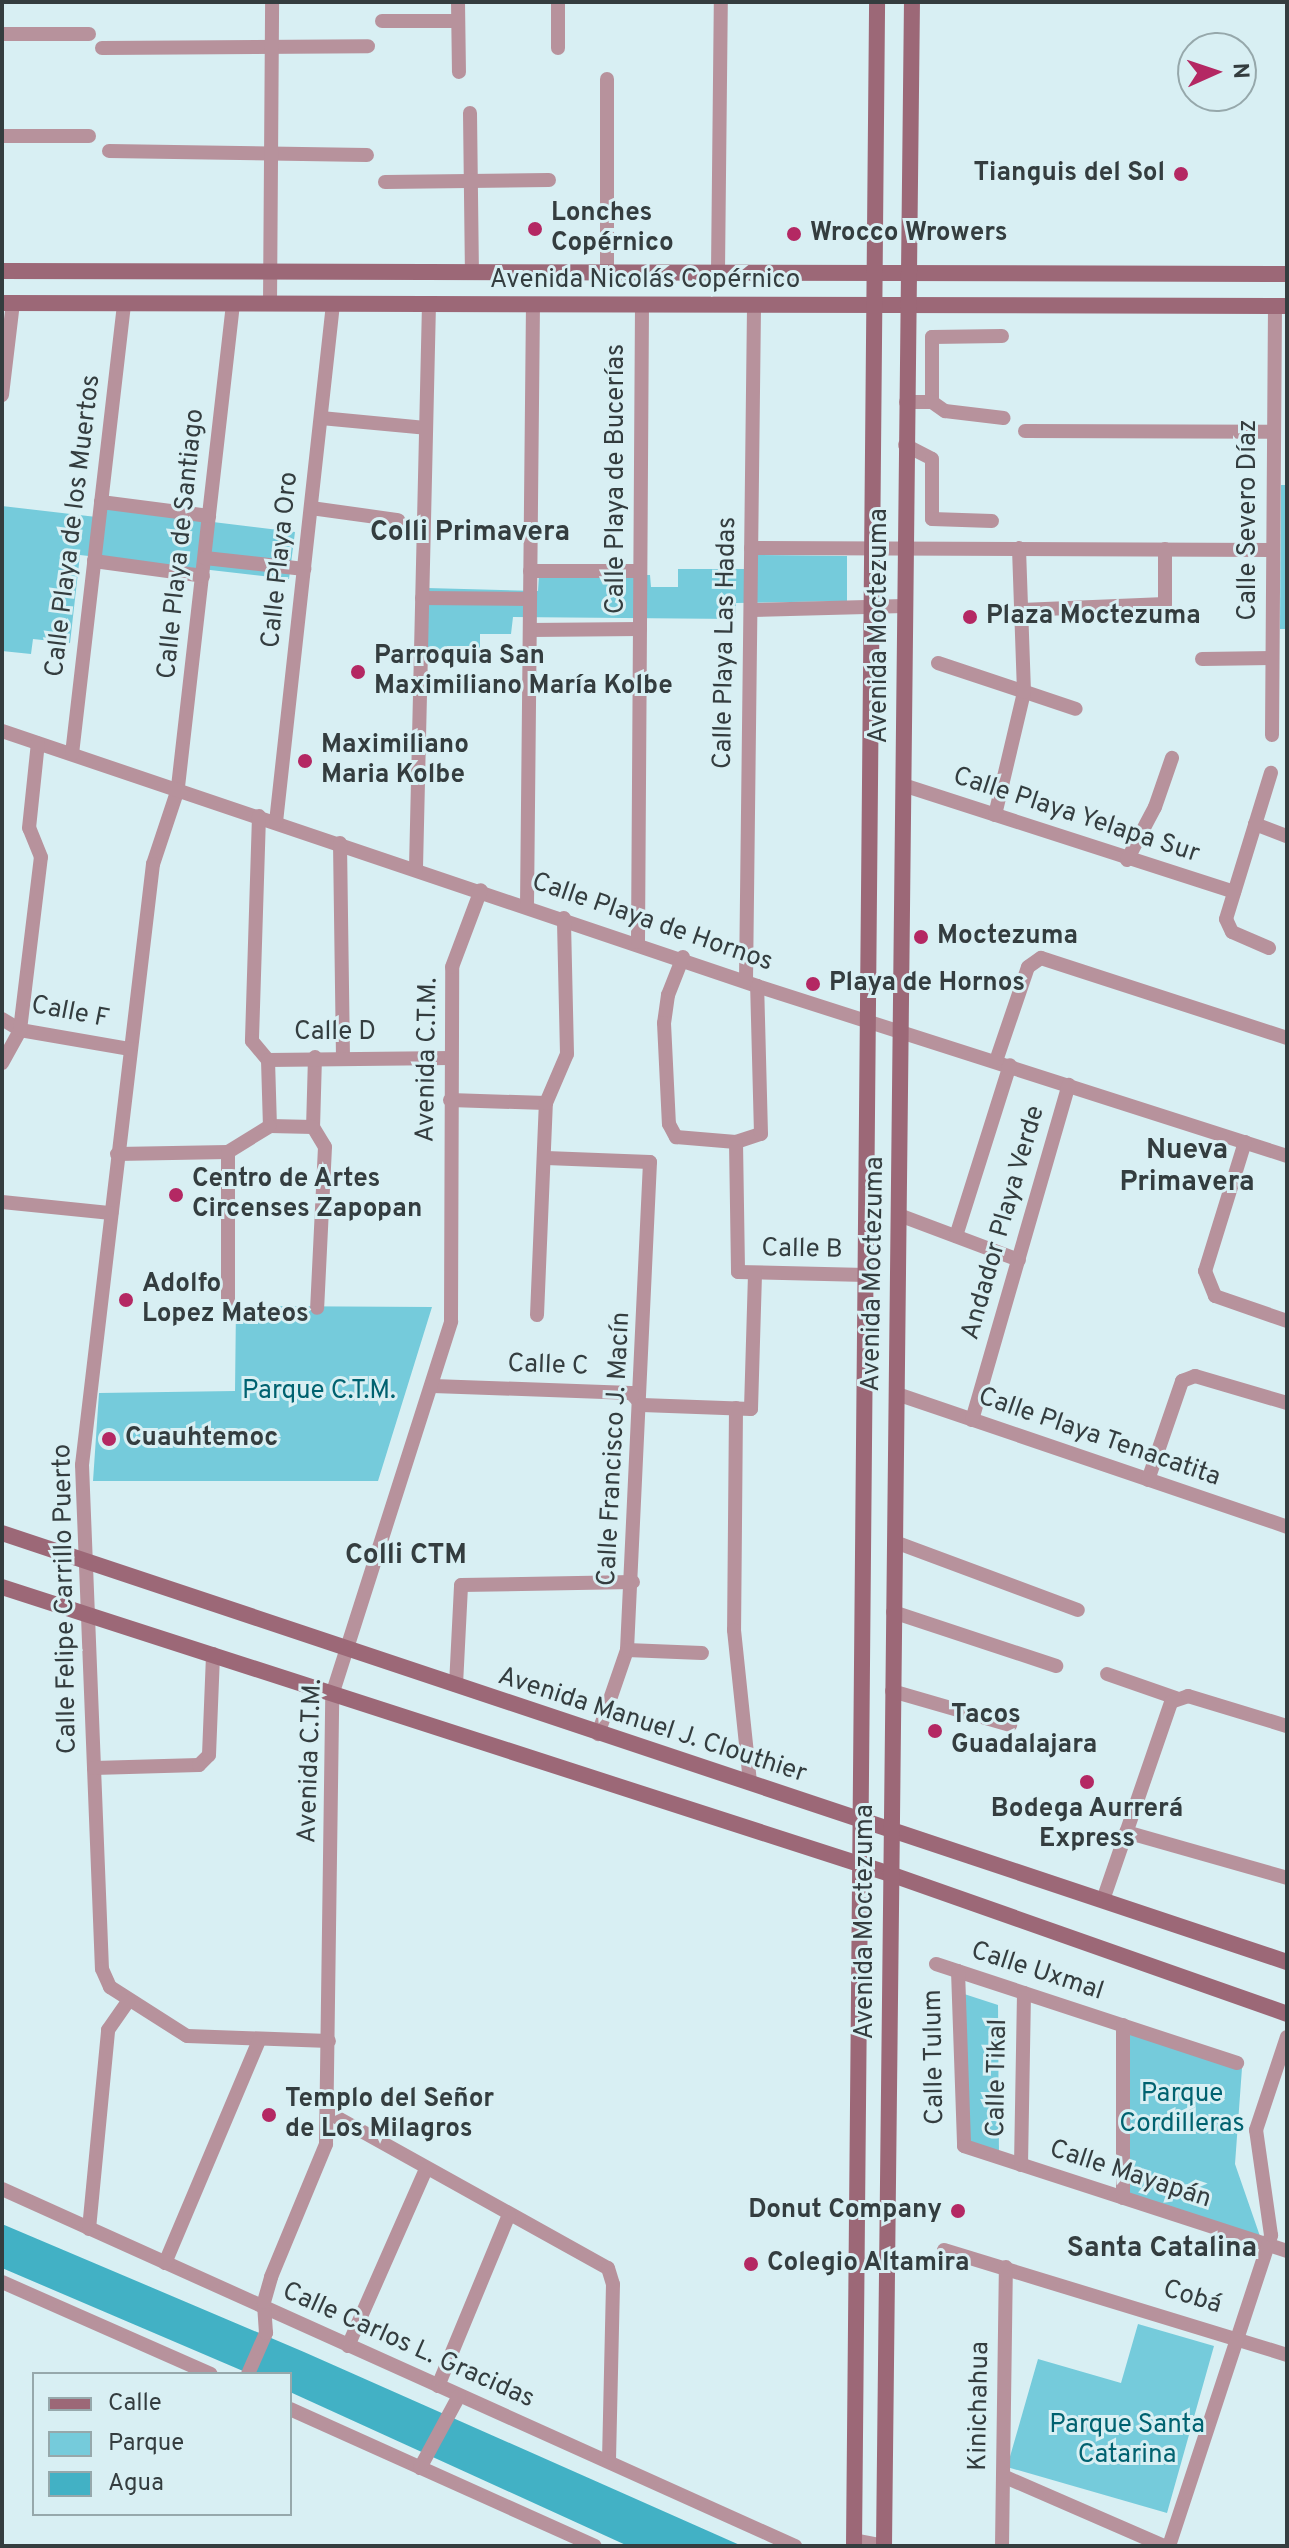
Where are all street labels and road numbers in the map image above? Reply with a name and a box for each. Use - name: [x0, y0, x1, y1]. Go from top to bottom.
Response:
- street label: Avenida Nicolás Copérnico: [490, 265, 800, 297]
- street label: Calle Playa de Bucerías: [601, 344, 633, 614]
- street label: Calle Playa de los Muertos: [40, 373, 108, 679]
- street label: Calle Playa de Santiago: [152, 407, 212, 681]
- street label: Calle Severo Díaz: [1233, 419, 1265, 621]
- street label: Calle Playa Oro: [256, 470, 306, 650]
- street label: Avenida Moctezuma: [864, 508, 896, 744]
- street label: Calle Playa Las Hadas: [708, 516, 744, 770]
- street label: Calle Playa Yelapa Sur: [948, 761, 1204, 871]
- street label: Calle Playa de Hornos: [527, 867, 777, 979]
- street label: Avenida C.T.M.: [411, 977, 445, 1143]
- street label: Calle F: [28, 990, 112, 1036]
- street label: Calle D: [294, 1017, 376, 1049]
- street label: Andador Playa Verde: [955, 1102, 1053, 1344]
- street label: Avenida Moctezuma: [856, 1156, 892, 1392]
- street label: Calle B: [761, 1234, 843, 1266]
- street label: Calle Francisco J. Macín: [592, 1311, 638, 1587]
- street label: Calle C: [507, 1349, 589, 1383]
- street label: Calle Playa Tenacatita: [973, 1382, 1225, 1494]
- street label: Calle Felipe Carrillo Puerto: [48, 1444, 84, 1754]
- street label: Avenida Manuel J. Clouthier: [494, 1661, 810, 1791]
- street label: Avenida C.T.M.: [293, 1678, 329, 1844]
- street label: Avenida Moctezuma: [850, 1804, 882, 2040]
- street label: Calle Uxmal: [967, 1936, 1107, 2008]
- street label: Calle Tulum: [918, 1988, 952, 2126]
- street label: Calle Tikal: [981, 2018, 1015, 2138]
- street label: Calle Mayapán: [1045, 2134, 1215, 2216]
- street label: Cobá: [1159, 2274, 1225, 2322]
- street label: Calle Carlos L. Gracidas: [277, 2276, 539, 2416]
- street label: Kinichahua: [963, 2341, 997, 2471]

